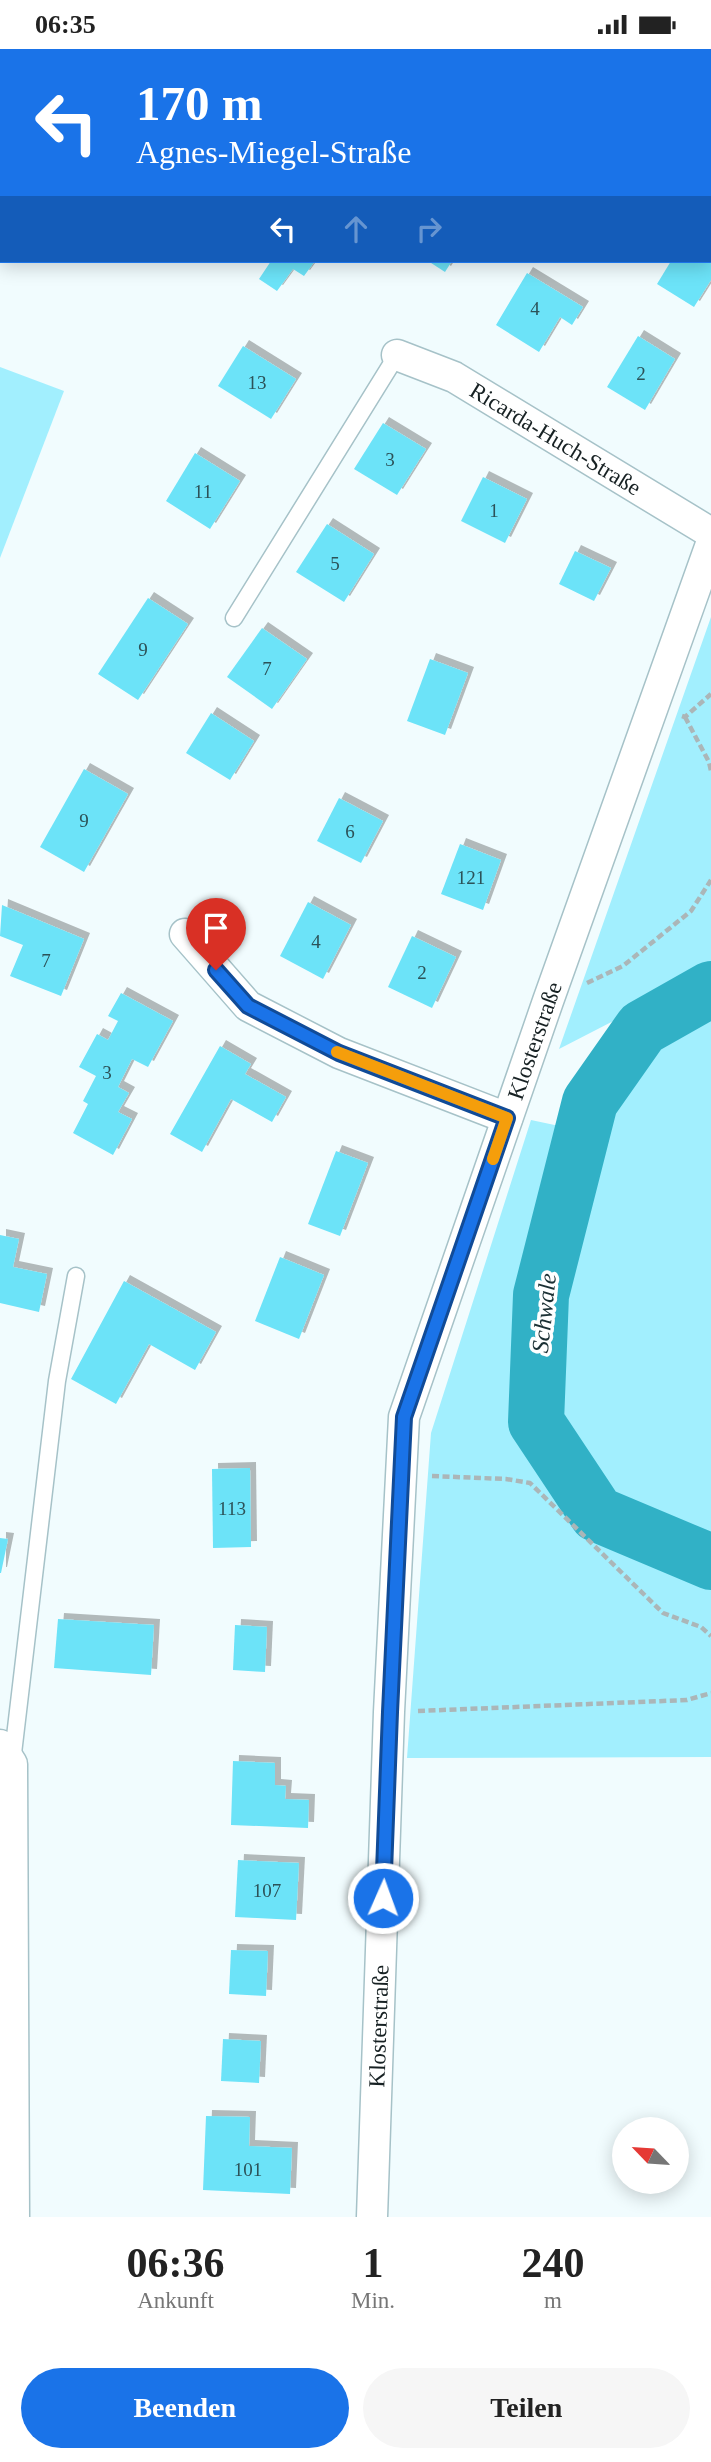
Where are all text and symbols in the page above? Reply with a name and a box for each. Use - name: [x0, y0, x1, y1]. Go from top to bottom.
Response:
- text: 06:35: [35, 10, 96, 39]
- text: 170 m: [136, 76, 263, 131]
- icon: left: [21, 77, 112, 168]
- text: Agnes-Miegel-Straße: [136, 134, 411, 170]
- icon: left: [264, 210, 302, 248]
- icon: ahead: [337, 210, 375, 248]
- icon: right: [410, 210, 448, 248]
- house number: 4: [530, 298, 540, 319]
- house number: 2: [636, 363, 646, 384]
- house number: 13: [248, 372, 267, 393]
- street label: Ricarda-Huch-Straße: [465, 378, 645, 501]
- house number: 3: [385, 449, 395, 470]
- house number: 11: [194, 481, 212, 502]
- house number: 1: [489, 500, 499, 521]
- house number: 5: [330, 553, 340, 574]
- house number: 9: [138, 639, 148, 660]
- house number: 7: [262, 658, 272, 679]
- house number: 9: [79, 810, 89, 831]
- house number: 6: [345, 821, 355, 842]
- house number: 121: [457, 867, 485, 888]
- pin: [186, 898, 246, 970]
- icon: arrive: [197, 909, 235, 947]
- house number: 4: [311, 931, 321, 952]
- house number: 7: [41, 950, 51, 971]
- house number: 2: [417, 962, 427, 983]
- street label: Klosterstraße: [503, 979, 567, 1103]
- house number: 3: [102, 1062, 112, 1083]
- water label: Schwale: [527, 1272, 561, 1354]
- house number: 113: [218, 1498, 246, 1519]
- position arrow: [346, 1861, 420, 1935]
- house number: 107: [253, 1880, 281, 1901]
- street label: Klosterstraße: [364, 1964, 393, 2088]
- north arrow: [612, 2117, 690, 2195]
- map controls: [612, 2117, 689, 2194]
- house number: 101: [234, 2159, 262, 2180]
- text: 06:36: [126, 2240, 224, 2286]
- text: 1: [362, 2240, 383, 2286]
- text: 240: [522, 2240, 585, 2286]
- text: Ankunft: [137, 2288, 214, 2313]
- text: Min.: [351, 2288, 395, 2313]
- text: m: [544, 2288, 562, 2313]
- button: Beenden: [21, 2368, 349, 2448]
- button: Teilen: [363, 2368, 690, 2448]

